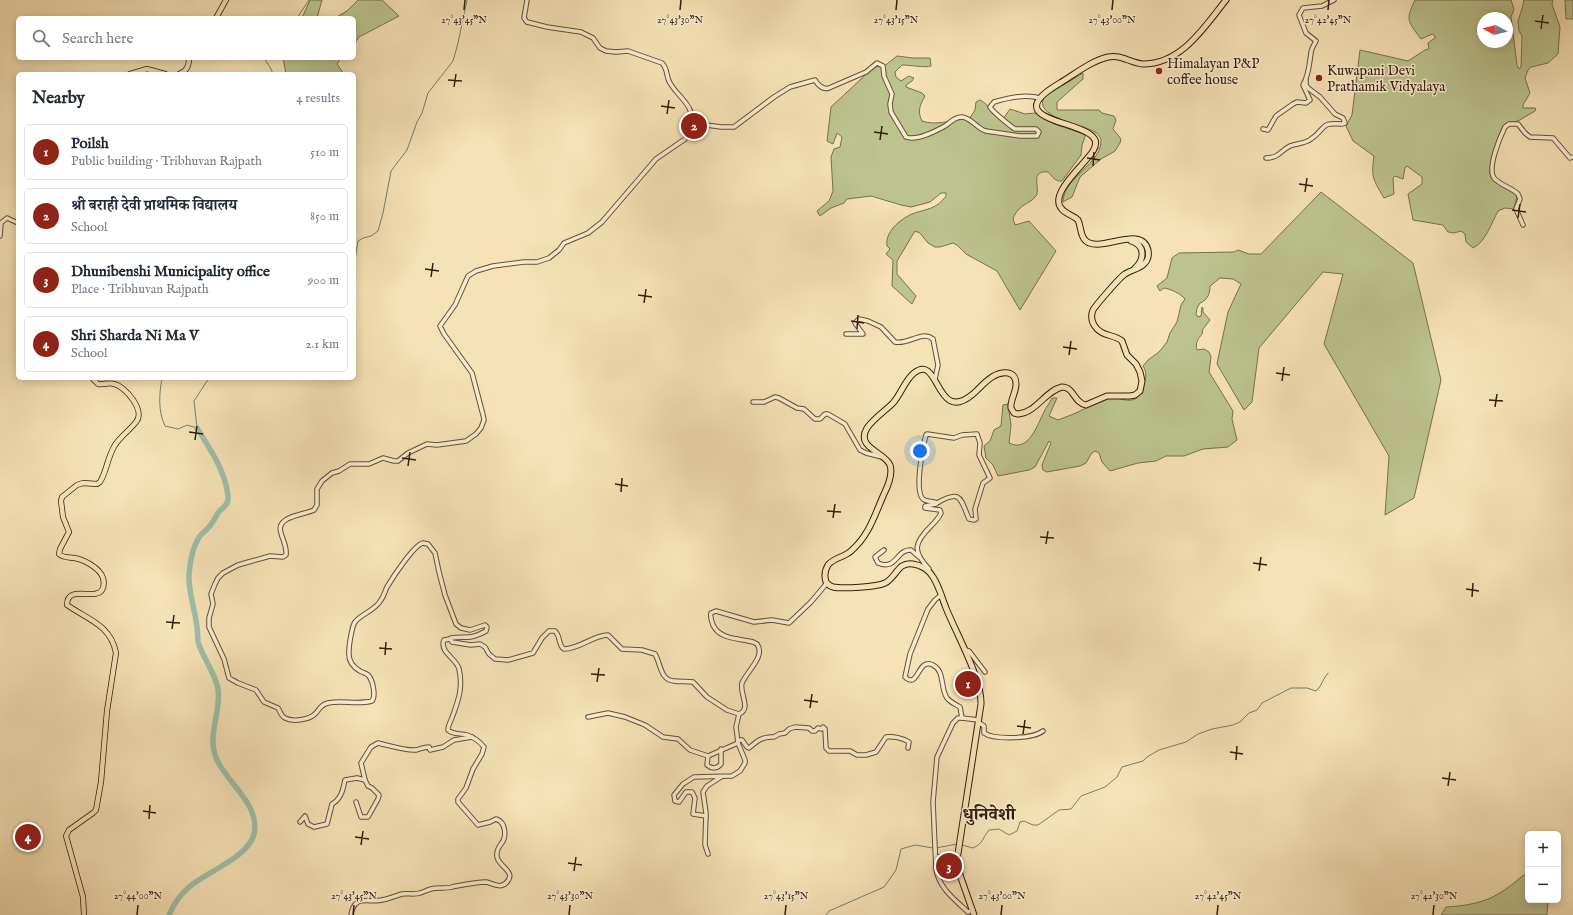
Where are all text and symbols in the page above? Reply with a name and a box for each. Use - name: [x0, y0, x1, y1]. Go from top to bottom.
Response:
- north arrow: [1477, 12, 1513, 48]
- text: 27°43'45"N: [441, 14, 487, 27]
- text: 27°43'30"N: [657, 14, 703, 27]
- text: 27°43'15"N: [874, 14, 919, 27]
- text: 27°43'00"N: [1088, 14, 1136, 27]
- text: 27°42'45"N: [1305, 14, 1352, 27]
- search box: [16, 16, 356, 60]
- icon: search: [30, 27, 52, 49]
- text: Search here: [62, 29, 133, 48]
- place label: Himalayan P&P coffee house: [1167, 55, 1259, 89]
- place label: Kuwapani Devi Prathamik Vidyalaya: [1327, 62, 1446, 96]
- marker: Himalayan P&P coffee house: [1154, 66, 1164, 76]
- marker: Kuwapani Devi Prathamik Vidyalaya: [1314, 73, 1324, 83]
- text: Nearby: [32, 88, 85, 109]
- text: 4 results: [296, 90, 340, 107]
- pin: 2: [681, 111, 707, 141]
- text: Poilsh: [71, 134, 109, 153]
- text: 1: [44, 144, 48, 161]
- text: 510 m: [310, 144, 339, 161]
- text: Public building · Tribhuvan Rajpath: [71, 153, 262, 170]
- text: श्री बराही देवी प्राथमिक विद्यालय: [71, 196, 237, 215]
- text: 2: [43, 208, 49, 225]
- text: 850 m: [310, 208, 339, 225]
- text: School: [71, 219, 108, 236]
- text: Dhunibenshi Municipality office: [71, 262, 270, 281]
- text: 3: [44, 272, 48, 289]
- text: 900 m: [308, 272, 339, 289]
- text: Place · Tribhuvan Rajpath: [71, 281, 209, 298]
- text: Shri Sharda Ni Ma V: [71, 326, 199, 345]
- text: 4: [43, 336, 49, 353]
- text: 2.1 km: [305, 336, 339, 353]
- text: School: [71, 345, 108, 362]
- your location: [910, 441, 930, 461]
- pin: 1: [955, 669, 981, 699]
- district label: धुनिवेशी: [963, 804, 1016, 827]
- pin: 4: [15, 822, 41, 852]
- map controls: [1525, 831, 1561, 903]
- button: +: [1525, 831, 1561, 867]
- pin: 3: [936, 851, 962, 881]
- button: −: [1525, 867, 1561, 903]
- text: 27°44'00"N: [114, 890, 163, 903]
- text: 27°43'45"N: [331, 890, 377, 903]
- text: 27°43'30"N: [547, 890, 593, 903]
- text: 27°43'15"N: [764, 890, 809, 903]
- text: 27°43'00"N: [978, 890, 1026, 903]
- text: 27°42'45"N: [1195, 890, 1242, 903]
- text: 27°42'30"N: [1410, 890, 1458, 903]

